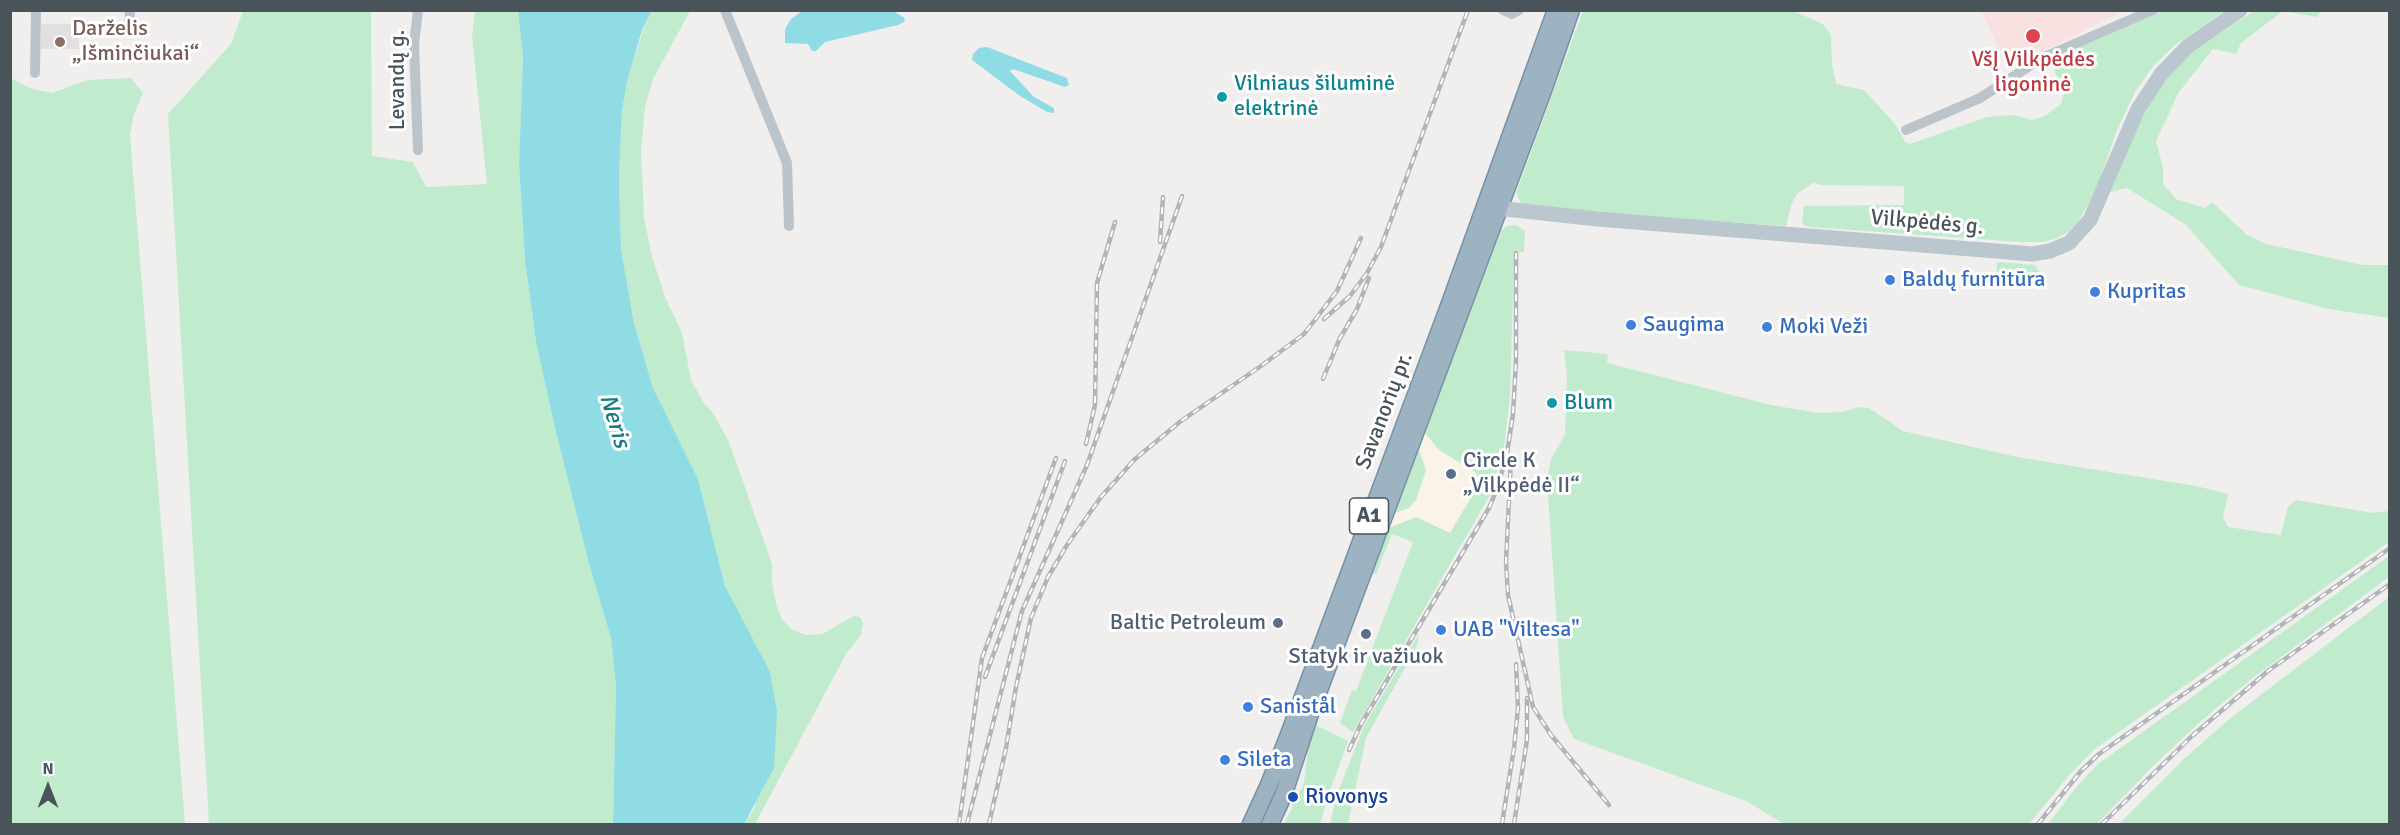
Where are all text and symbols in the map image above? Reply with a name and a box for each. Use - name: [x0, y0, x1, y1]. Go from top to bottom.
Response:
- place label: Darželis „Išminčiukai“: [72, 16, 199, 68]
- marker: VšĮ Vilkpėdės ligoninė: [2024, 27, 2042, 45]
- street label: Levandų g.: [385, 30, 411, 130]
- marker: Darželis „Išminčiukai“: [53, 35, 67, 49]
- place label: VšĮ Vilkpėdės ligoninė: [1971, 47, 2095, 98]
- place label: Vilniaus šiluminė elektrinė: [1234, 71, 1395, 122]
- marker: Vilniaus šiluminė elektrinė: [1215, 90, 1229, 104]
- street label: Vilkpėdės g.: [1869, 205, 1985, 241]
- place label: Baldų furnitūra: [1902, 267, 2046, 293]
- marker: Baldų furnitūra: [1883, 273, 1897, 287]
- place label: Kupritas: [2107, 279, 2186, 305]
- marker: Kupritas: [2088, 285, 2102, 299]
- place label: Saugima: [1643, 312, 1725, 338]
- place label: Moki Veži: [1779, 314, 1868, 340]
- marker: Saugima: [1624, 318, 1638, 332]
- marker: Moki Veži: [1760, 320, 1774, 334]
- street label: Savanorių pr.: [1351, 349, 1419, 473]
- place label: Blum: [1564, 390, 1613, 416]
- water label: Neris: [592, 391, 636, 451]
- marker: Blum: [1545, 396, 1559, 410]
- place label: Circle K „Vilkpėdė II“: [1463, 448, 1579, 500]
- marker: Circle K „Vilkpėdė II“: [1444, 467, 1458, 481]
- road number: A1: [1350, 498, 1388, 534]
- place label: Baltic Petroleum: [1110, 610, 1266, 636]
- marker: Baltic Petroleum: [1271, 616, 1285, 630]
- place label: UAB "Viltesa": [1453, 617, 1580, 643]
- marker: UAB "Viltesa": [1434, 623, 1448, 637]
- marker: Statyk ir važiuok: [1359, 627, 1373, 641]
- place label: Statyk ir važiuok: [1288, 644, 1444, 670]
- place label: Sanistål: [1260, 694, 1336, 720]
- marker: Sanistål: [1241, 700, 1255, 714]
- place label: Sileta: [1237, 747, 1291, 773]
- marker: Sileta: [1218, 753, 1232, 767]
- north arrow: [18, 757, 78, 817]
- text: N: [42, 759, 54, 779]
- place label: Riovonys: [1305, 784, 1388, 810]
- marker: Riovonys: [1286, 790, 1300, 804]

